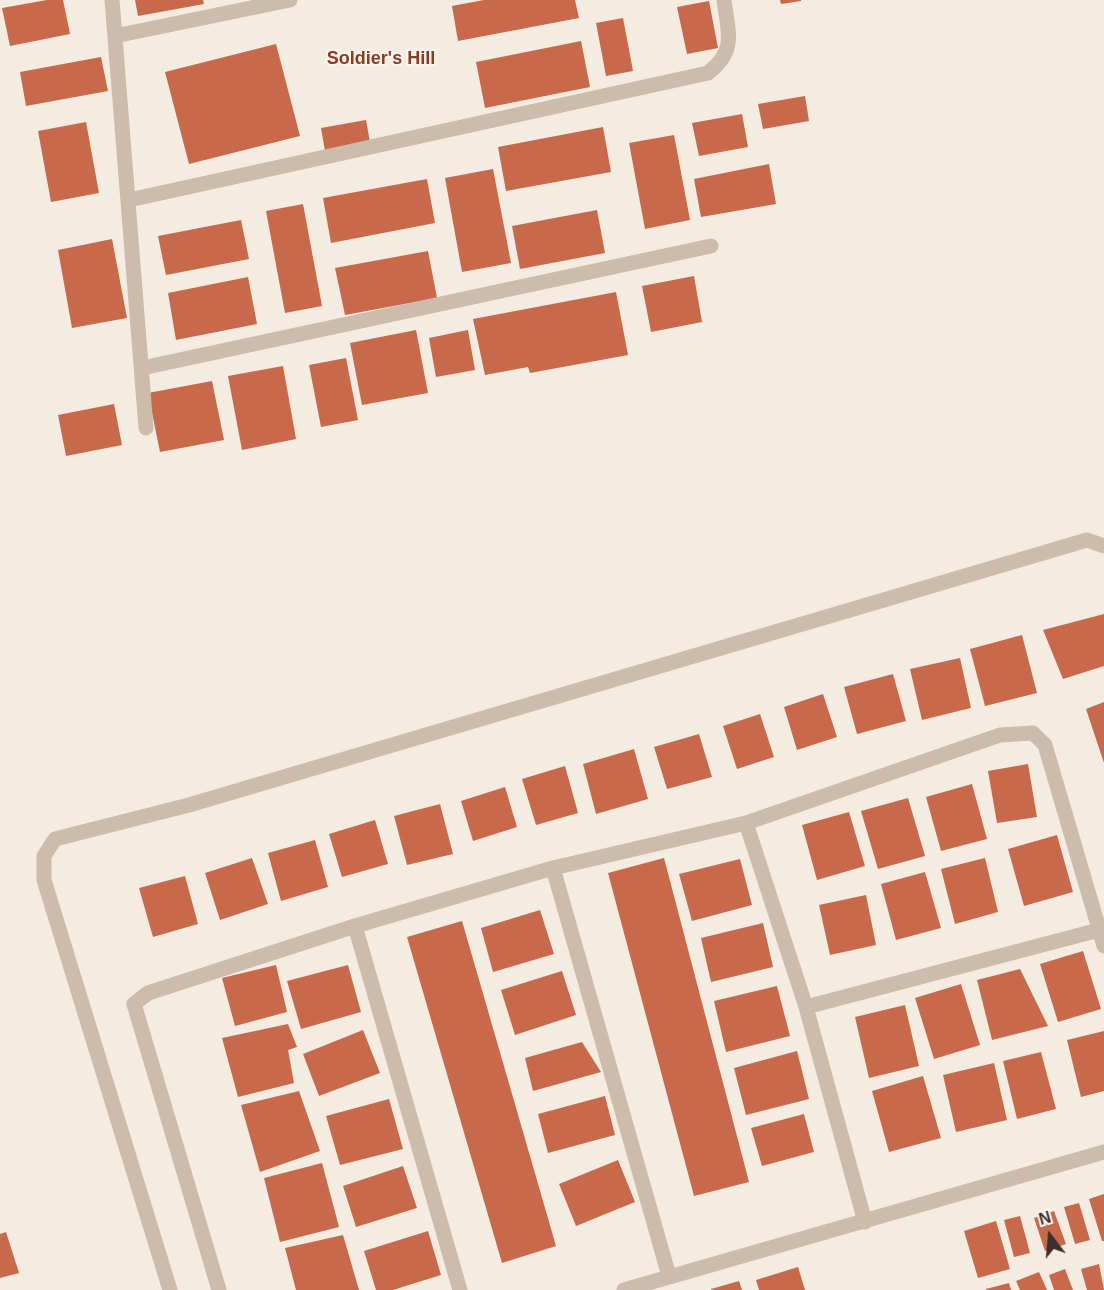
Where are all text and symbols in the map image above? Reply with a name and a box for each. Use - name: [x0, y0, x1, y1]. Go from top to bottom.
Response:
- district label: Soldier's Hill: [327, 48, 435, 70]
- north arrow: [1020, 1206, 1080, 1266]
- text: N: [1037, 1208, 1053, 1228]

